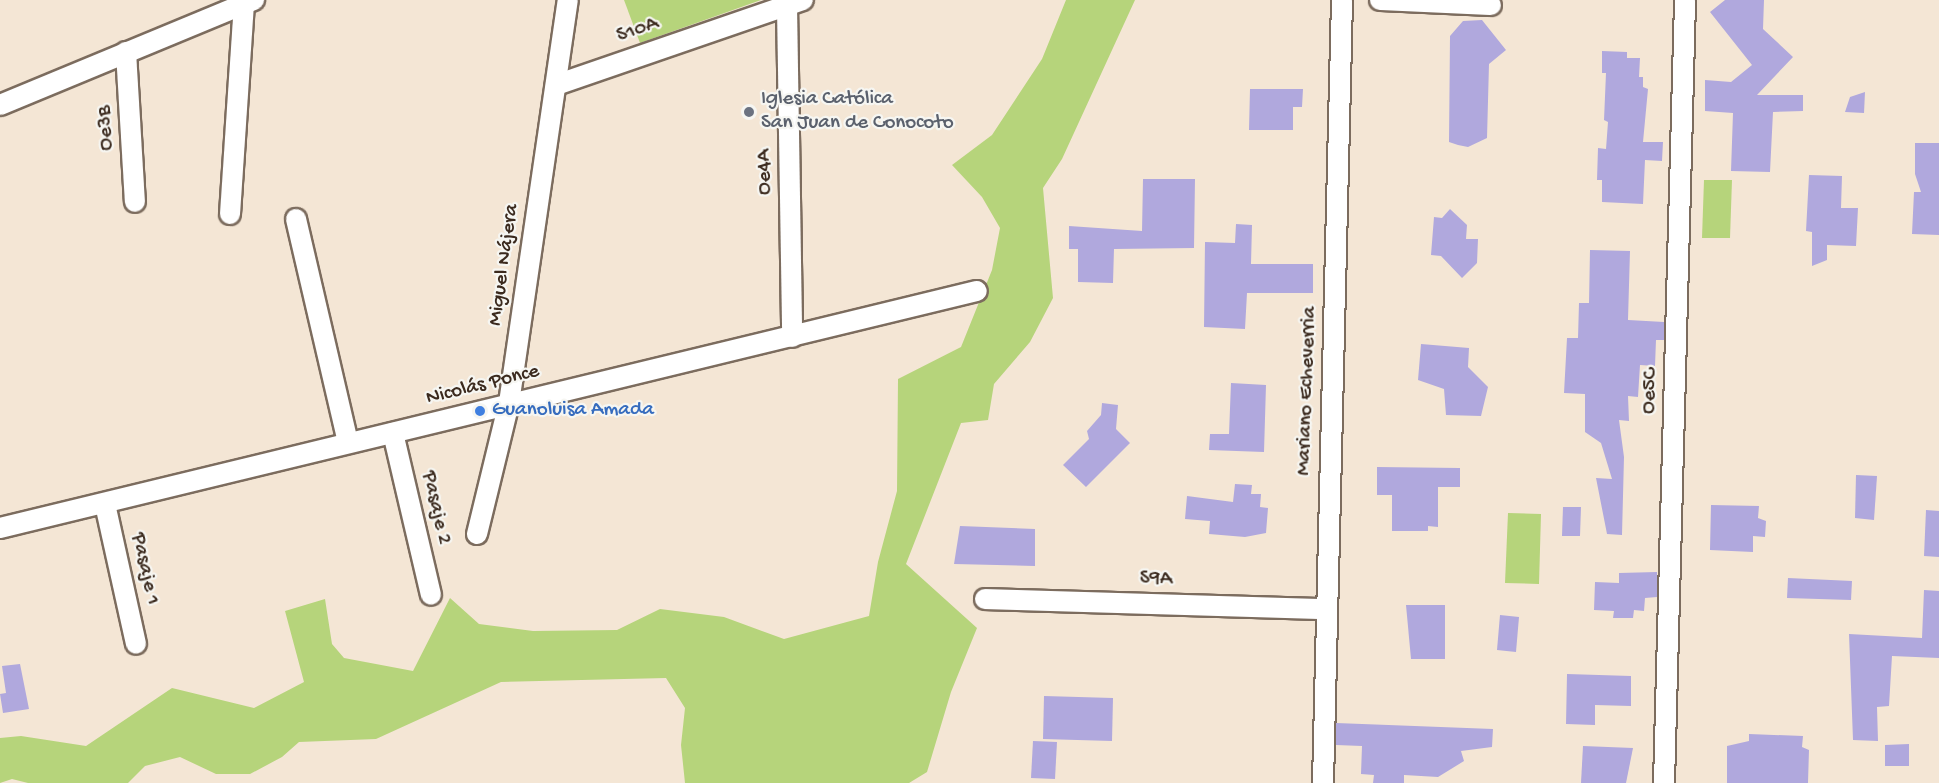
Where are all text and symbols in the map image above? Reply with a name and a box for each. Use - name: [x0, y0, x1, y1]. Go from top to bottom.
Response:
- street label: S10A: [614, 12, 662, 50]
- place label: Iglesia Católica San Juan de Conocoto: [761, 87, 954, 137]
- street label: Oe3B: [93, 105, 121, 151]
- marker: Iglesia Católica San Juan de Conocoto: [742, 105, 756, 119]
- street label: Oe4A: [753, 149, 779, 195]
- street label: Miguel Nájera: [484, 202, 526, 328]
- street label: Mariano Echeverria: [1292, 306, 1324, 476]
- street label: Nicolás Ponce: [424, 360, 542, 412]
- street label: Oe5C: [1638, 368, 1664, 414]
- place label: Guanoluisa Amada: [492, 398, 654, 424]
- marker: Guanoluisa Amada: [473, 404, 487, 418]
- street label: Pasaje 2: [414, 469, 456, 547]
- street label: Pasaje 1: [124, 531, 164, 607]
- street label: S9A: [1139, 567, 1173, 593]

